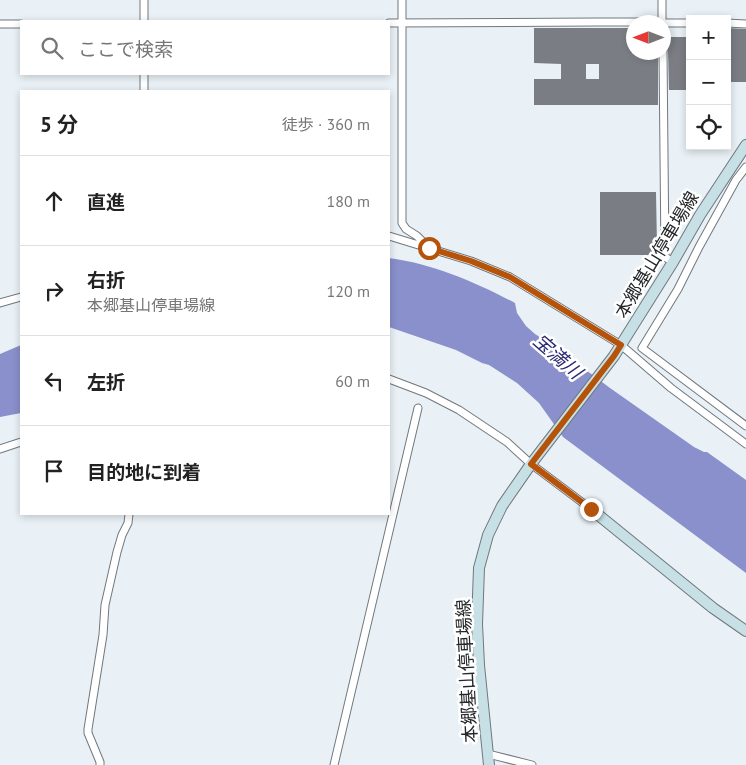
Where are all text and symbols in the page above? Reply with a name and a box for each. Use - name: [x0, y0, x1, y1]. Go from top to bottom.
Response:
- north arrow: [626, 15, 671, 60]
- map controls: [686, 15, 731, 150]
- button: +: [686, 15, 731, 60]
- search box: [20, 20, 390, 75]
- icon: search: [38, 34, 66, 62]
- text: ここで検索: [78, 37, 173, 61]
- button: −: [686, 60, 731, 105]
- button: locate: [686, 105, 731, 150]
- text: 5 分: [40, 111, 78, 138]
- text: 徒歩 · 360 m: [282, 114, 370, 134]
- icon: ahead: [40, 187, 68, 215]
- street label: 本郷基山停車場線: [610, 187, 704, 322]
- text: 直進: [87, 190, 125, 214]
- text: 180 m: [327, 191, 370, 211]
- route start: [418, 237, 441, 260]
- text: 右折: [87, 268, 125, 292]
- icon: right: [40, 277, 68, 305]
- text: 120 m: [327, 281, 370, 301]
- text: 本郷基山停車場線: [87, 295, 215, 315]
- water label: 宝満川: [529, 328, 589, 385]
- icon: left: [40, 367, 68, 395]
- text: 左折: [87, 370, 125, 394]
- text: 60 m: [335, 371, 370, 391]
- icon: arrive: [40, 457, 68, 485]
- text: 目的地に到着: [87, 460, 201, 484]
- route end: [580, 498, 603, 521]
- street label: 本郷基山停車場線: [451, 599, 482, 744]

